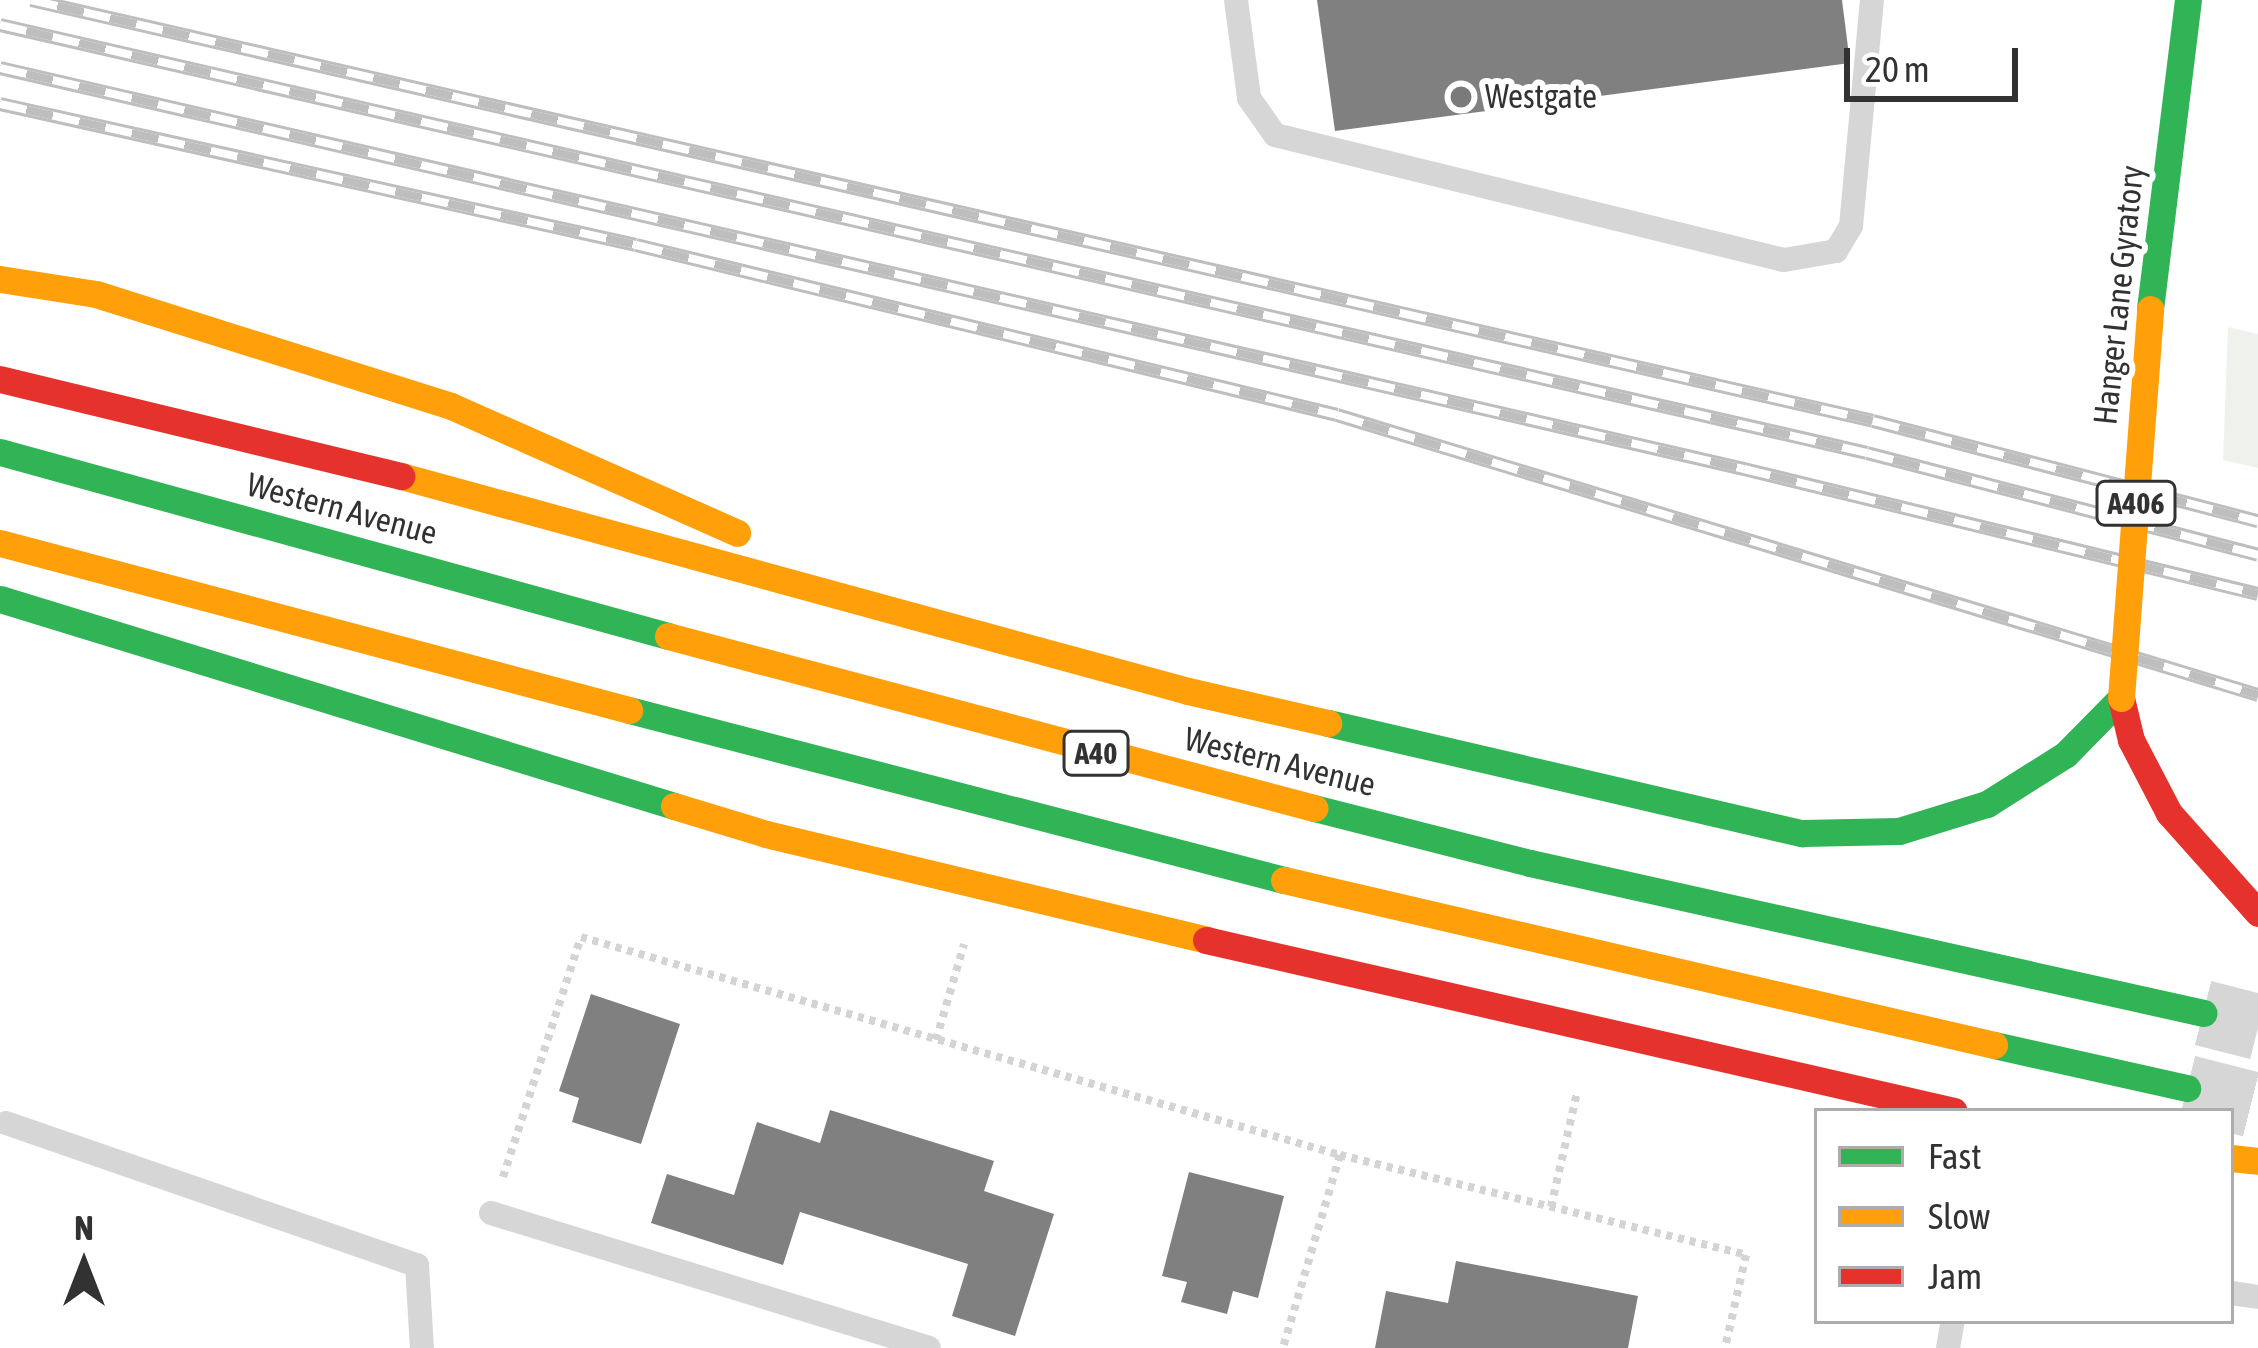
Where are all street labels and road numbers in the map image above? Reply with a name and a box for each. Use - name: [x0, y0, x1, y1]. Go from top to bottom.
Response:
- street label: Hanger Lane Gyratory: [2086, 163, 2152, 427]
- street label: Western Avenue: [243, 465, 441, 553]
- road number: A406: [2094, 479, 2178, 527]
- street label: Western Avenue: [1180, 719, 1380, 805]
- road number: A40: [1060, 729, 1132, 777]

